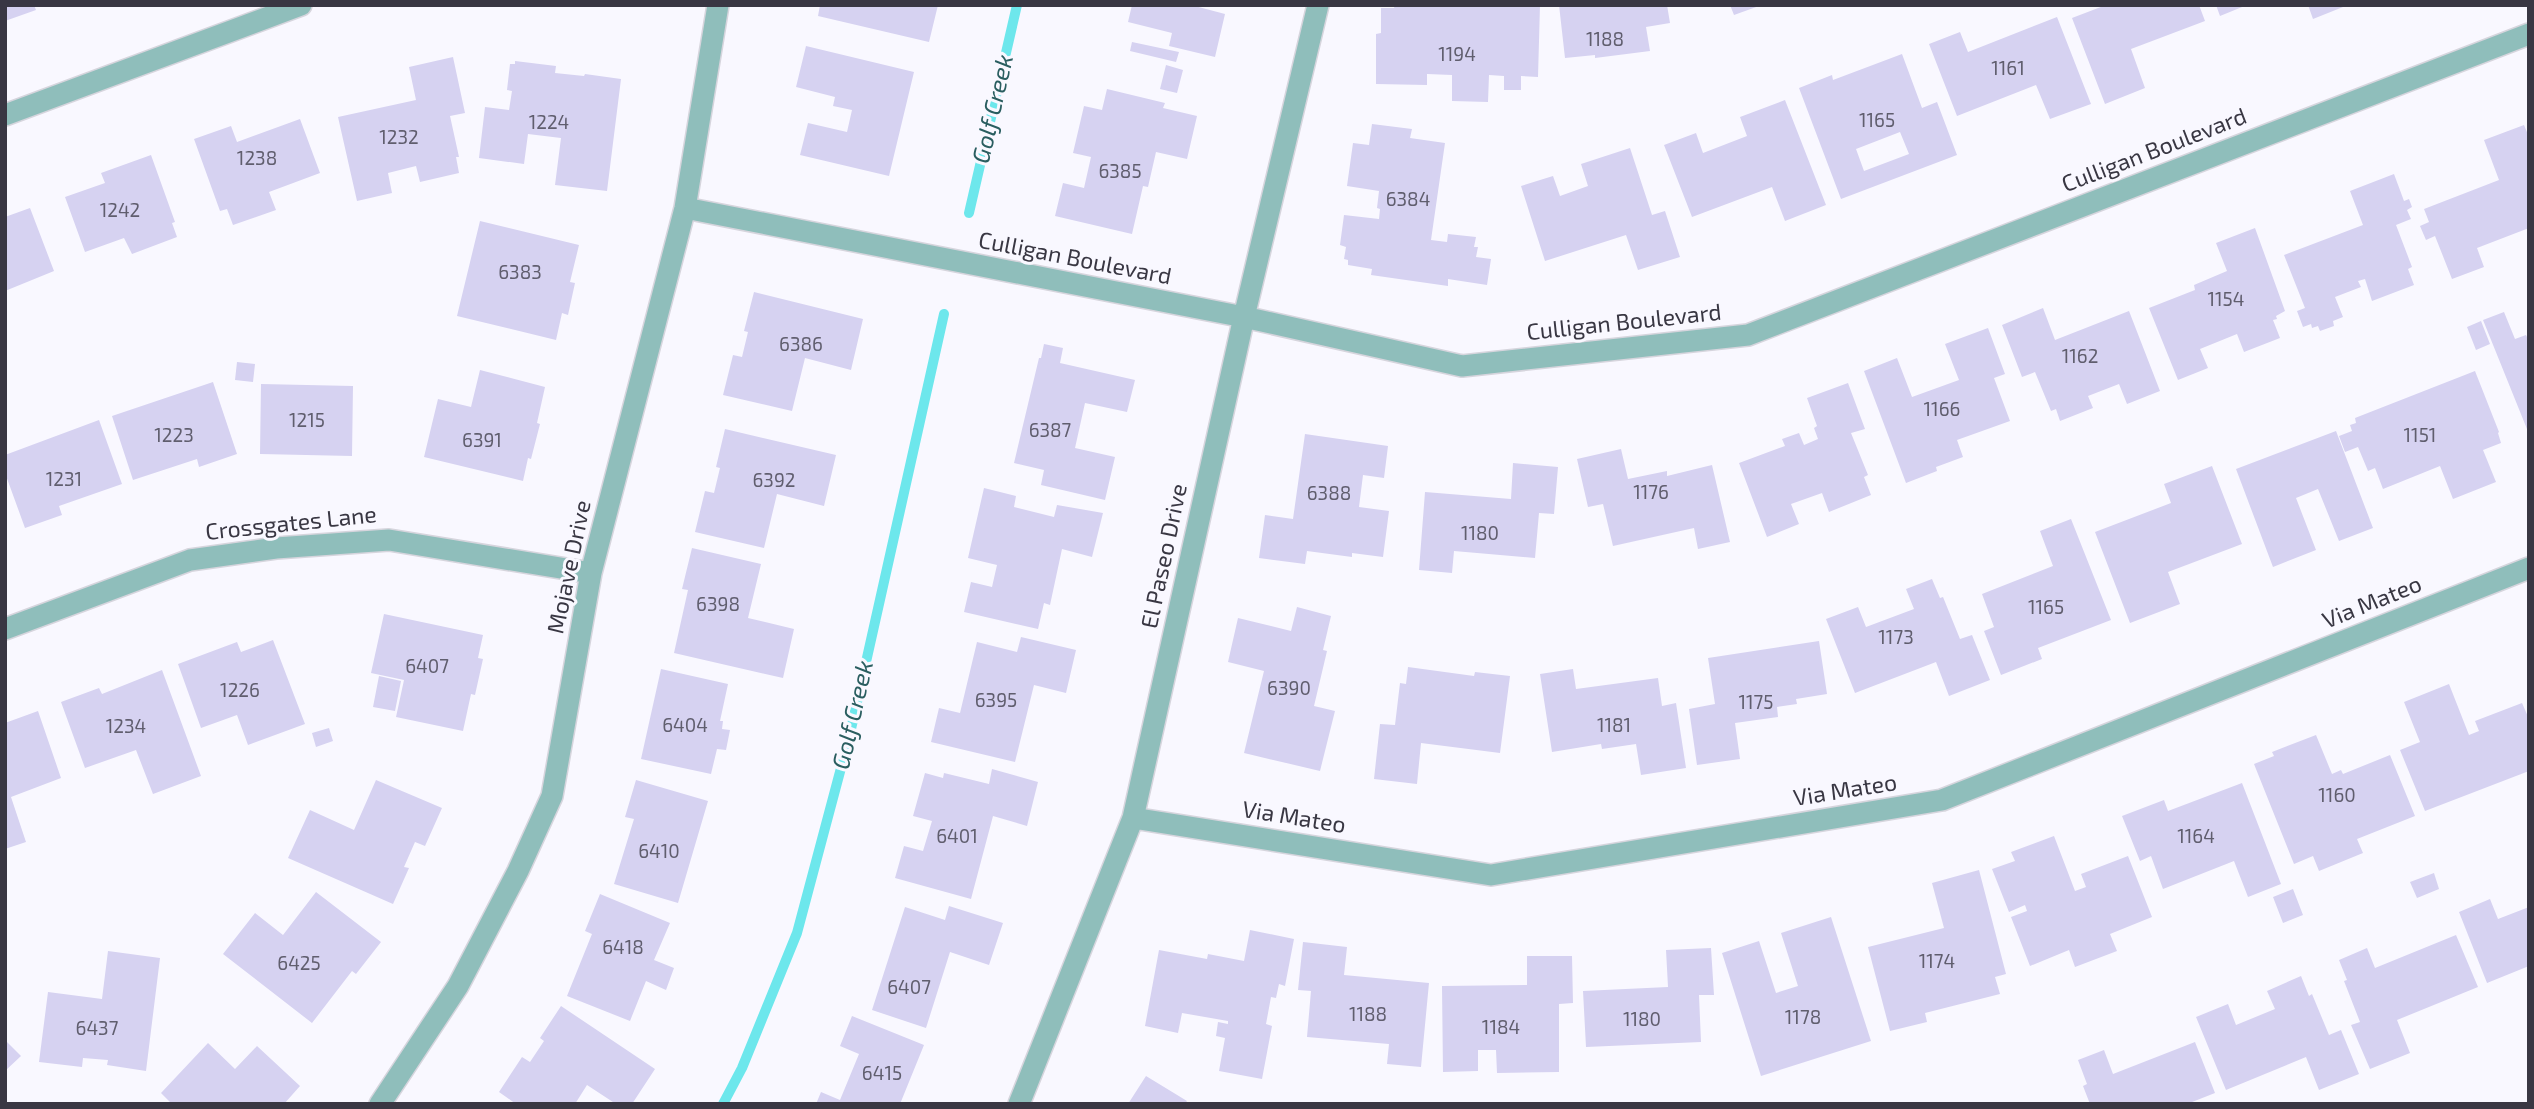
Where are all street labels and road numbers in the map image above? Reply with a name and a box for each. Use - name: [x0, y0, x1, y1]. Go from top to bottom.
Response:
- street label: Culligan Boulevard: [2057, 101, 2250, 197]
- street label: Culligan Boulevard: [976, 225, 1174, 289]
- street label: Culligan Boulevard: [1525, 297, 1723, 345]
- street label: El Paseo Drive: [1134, 481, 1192, 631]
- street label: Mojave Drive: [540, 497, 596, 636]
- street label: Crossgates Lane: [204, 499, 378, 545]
- street label: Via Mateo: [2318, 569, 2425, 634]
- street label: Via Mateo: [1791, 767, 1899, 811]
- street label: Via Mateo: [1240, 794, 1348, 838]

